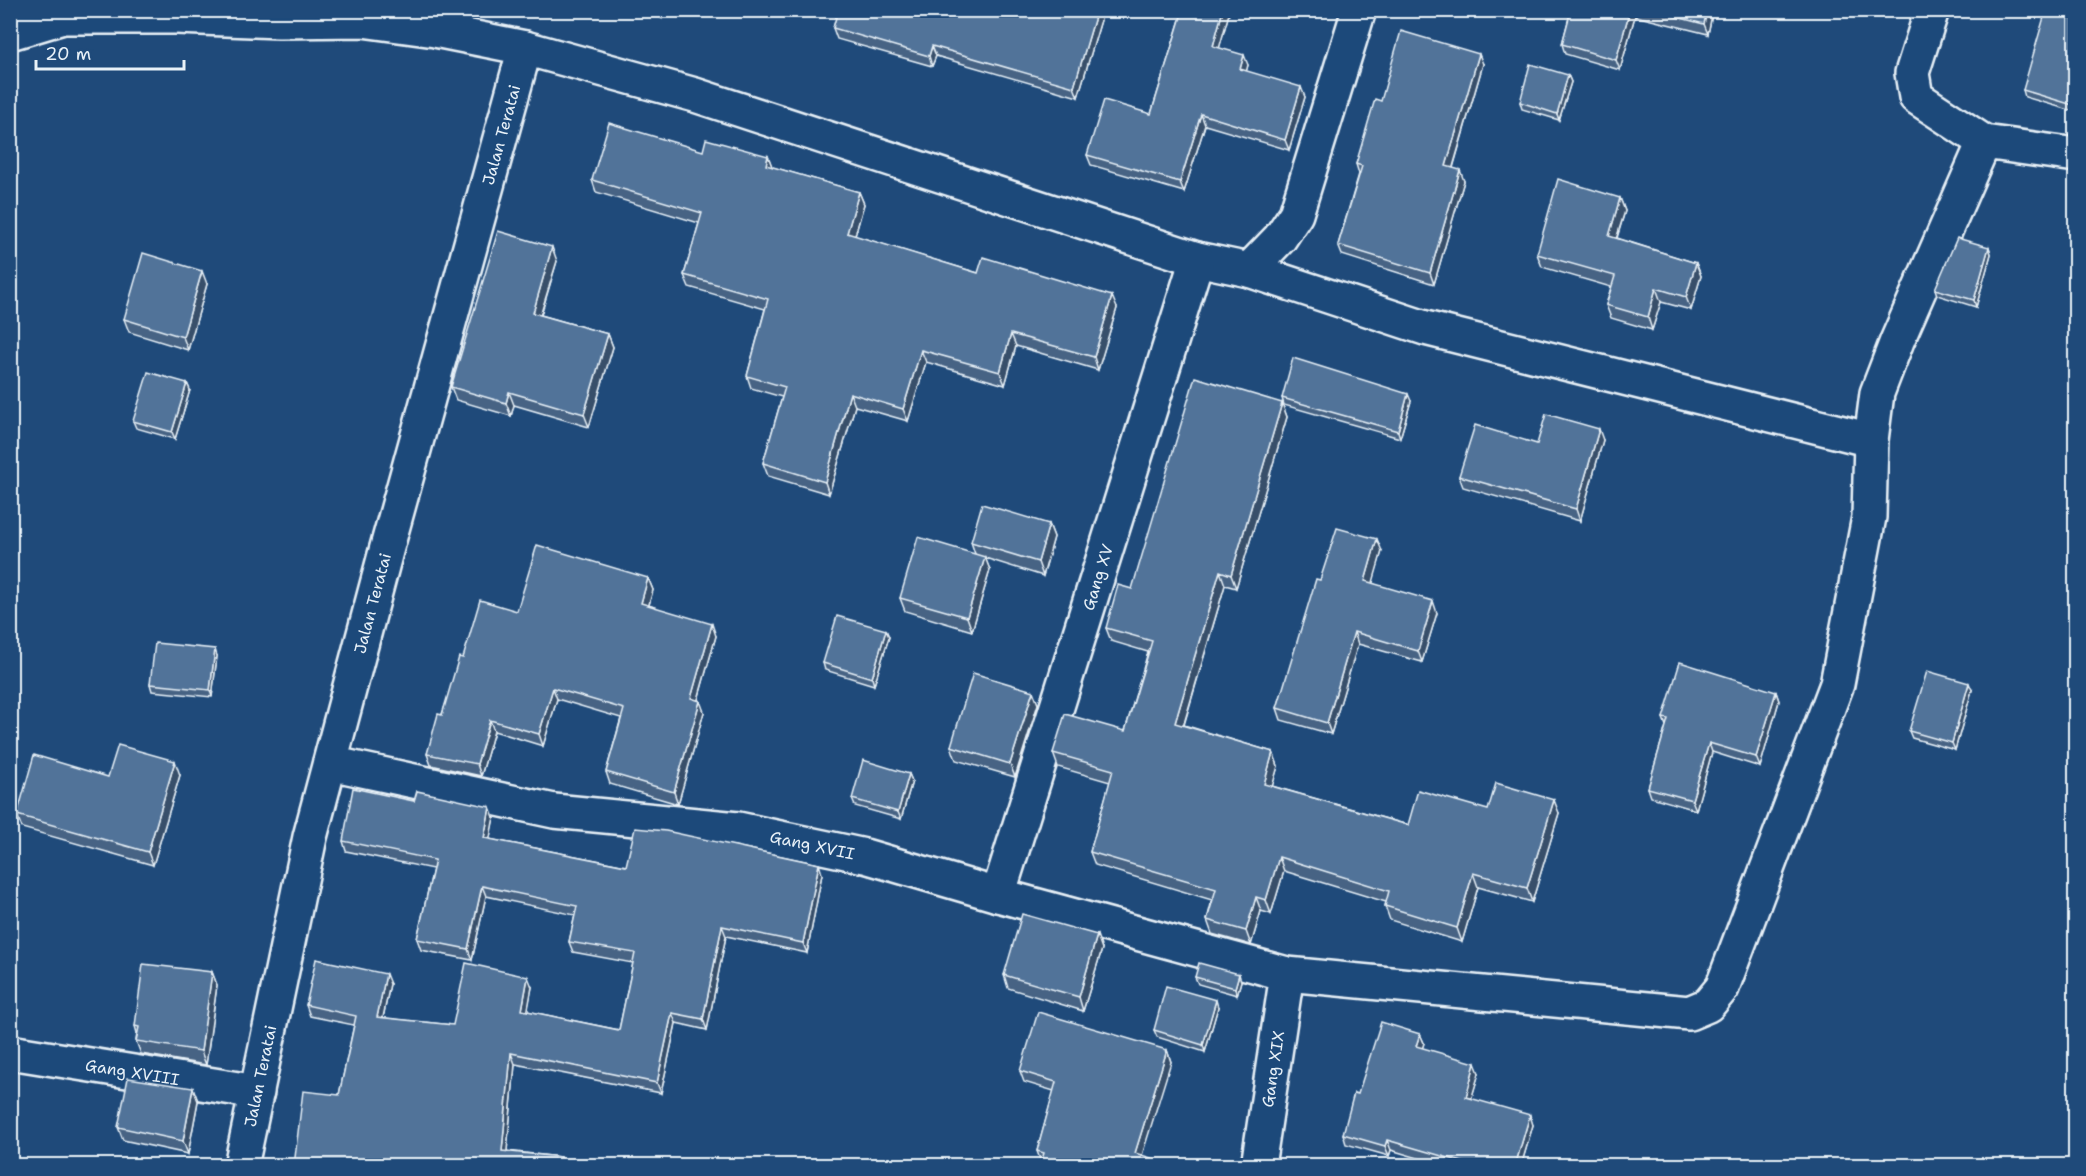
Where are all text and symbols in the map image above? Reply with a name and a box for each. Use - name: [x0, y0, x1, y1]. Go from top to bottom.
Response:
- scale bar: [36, 33, 184, 71]
- text: 20 m: [45, 42, 91, 66]
- street label: Jalan Teratai: [477, 82, 525, 187]
- street label: Gang XV: [1077, 541, 1118, 613]
- street label: Jalan Teratai: [349, 551, 396, 656]
- street label: Gang XVII: [768, 826, 857, 864]
- street label: Jalan Teratai: [239, 1023, 281, 1129]
- street label: Gang XIX: [1257, 1029, 1289, 1109]
- street label: Gang XVIII: [84, 1054, 181, 1090]

